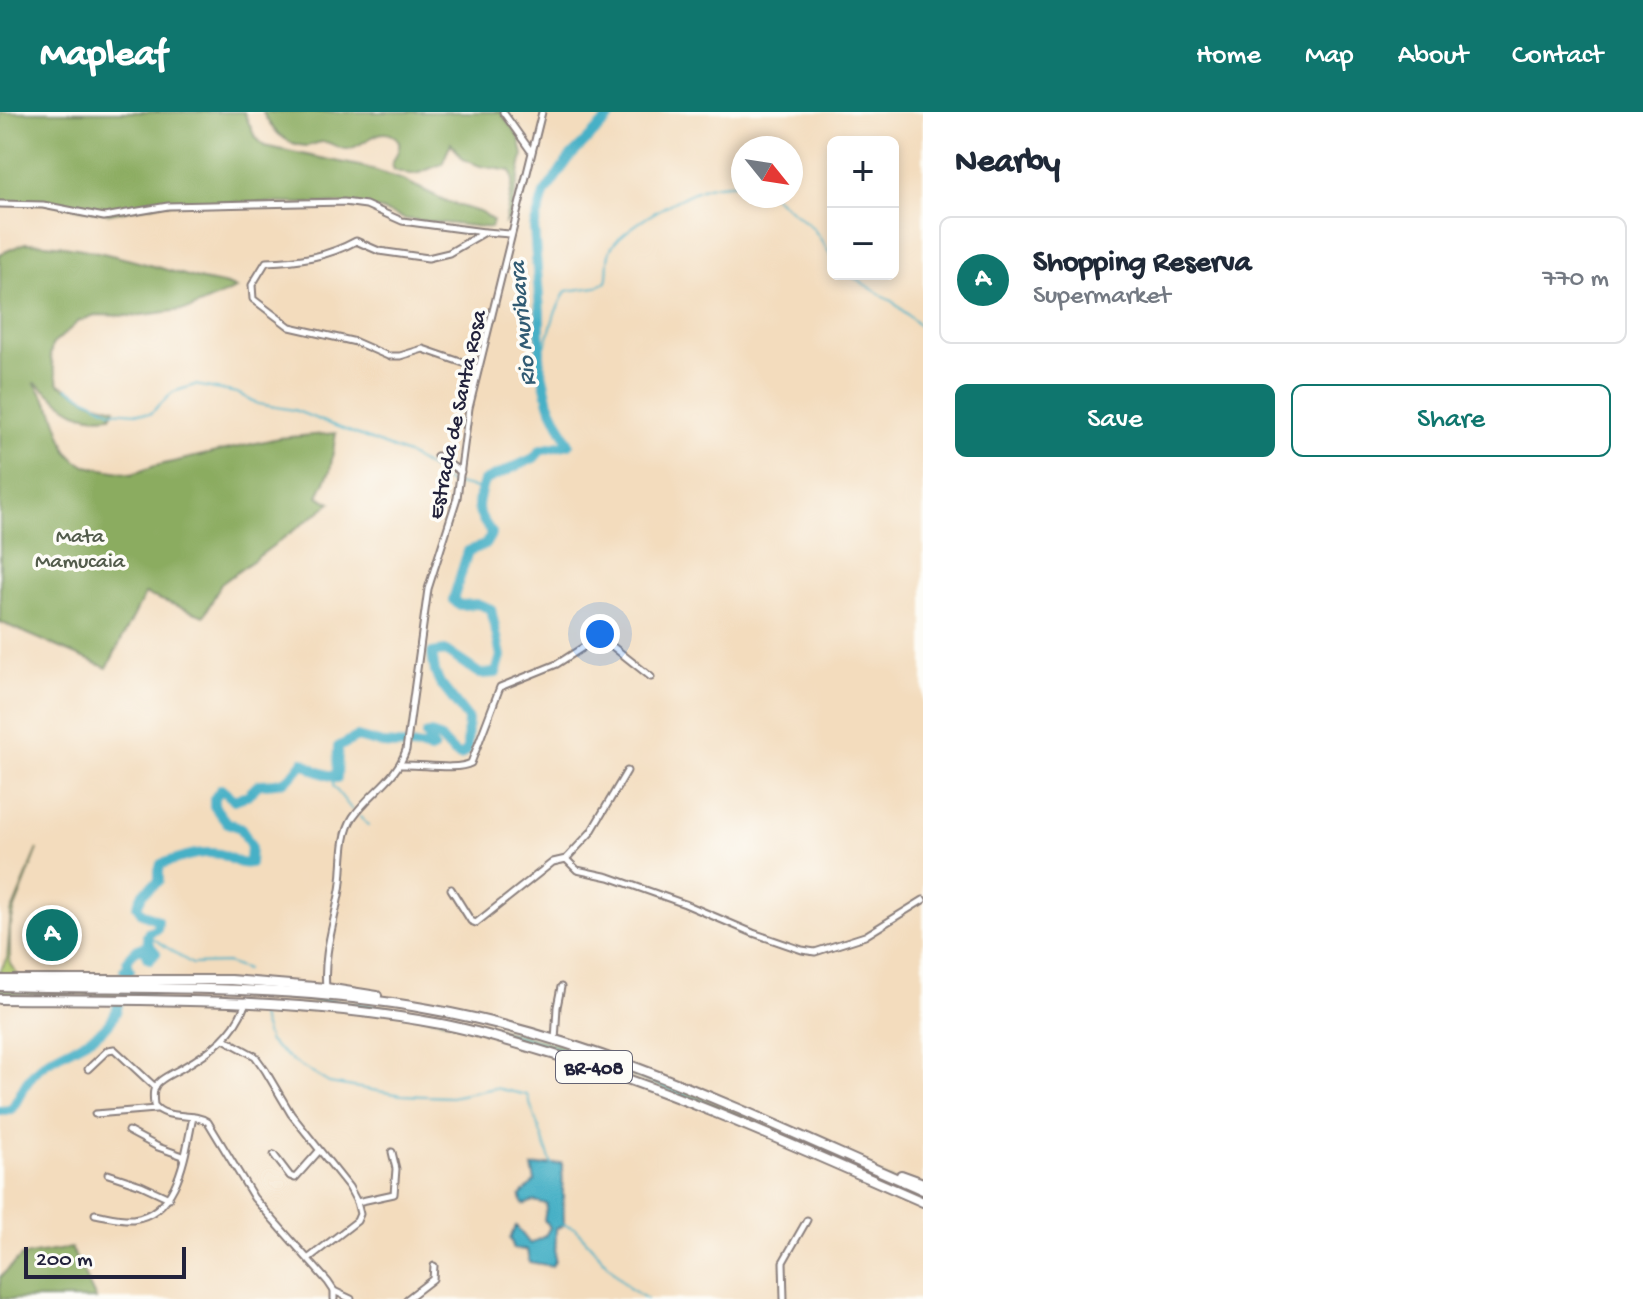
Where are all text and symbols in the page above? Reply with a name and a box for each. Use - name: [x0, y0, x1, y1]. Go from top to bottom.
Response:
- text: Mapleaf: [40, 34, 167, 78]
- text: Home: [1196, 40, 1261, 73]
- text: Map: [1305, 40, 1354, 73]
- text: About: [1398, 40, 1468, 73]
- text: Contact: [1512, 40, 1603, 73]
- north arrow: [731, 136, 803, 208]
- map controls: [827, 136, 899, 280]
- button: +: [827, 136, 899, 208]
- text: Nearby: [955, 144, 1060, 184]
- button: −: [827, 208, 899, 280]
- text: Shopping Reserva: [1033, 247, 1251, 282]
- water label: Rio Muribara: [504, 258, 544, 387]
- text: A: [975, 265, 991, 296]
- text: 770 m: [1543, 265, 1609, 296]
- text: Supermarket: [1033, 282, 1170, 313]
- street label: Estrada de Santa Rosa: [424, 307, 494, 522]
- button: Save: [955, 384, 1275, 457]
- button: Share: [1291, 384, 1611, 457]
- park label: Mata Mamucaia: [35, 525, 126, 576]
- your location: [580, 614, 620, 654]
- pin: A: [26, 905, 78, 965]
- road number: BR-408: [556, 1051, 632, 1083]
- scale bar: [24, 1243, 186, 1279]
- text: 200 m: [36, 1248, 93, 1274]

